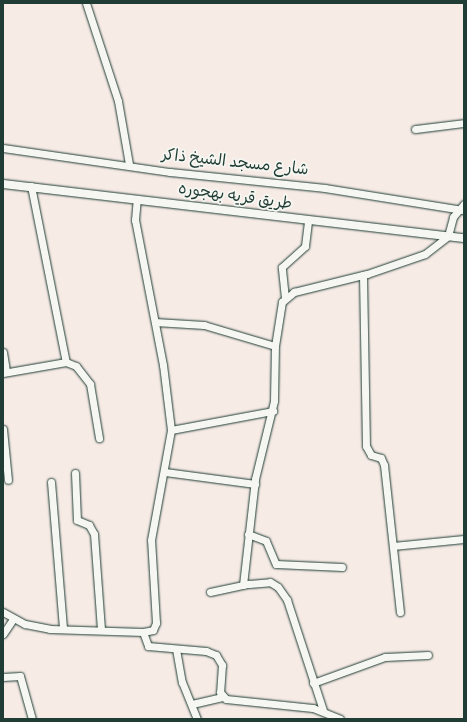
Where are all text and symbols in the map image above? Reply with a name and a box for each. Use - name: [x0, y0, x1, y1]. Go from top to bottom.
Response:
- street label: شارع مسجد الشيخ ذاكر: [161, 147, 309, 181]
- street label: طريق قريه بهجوره: [177, 181, 293, 215]

